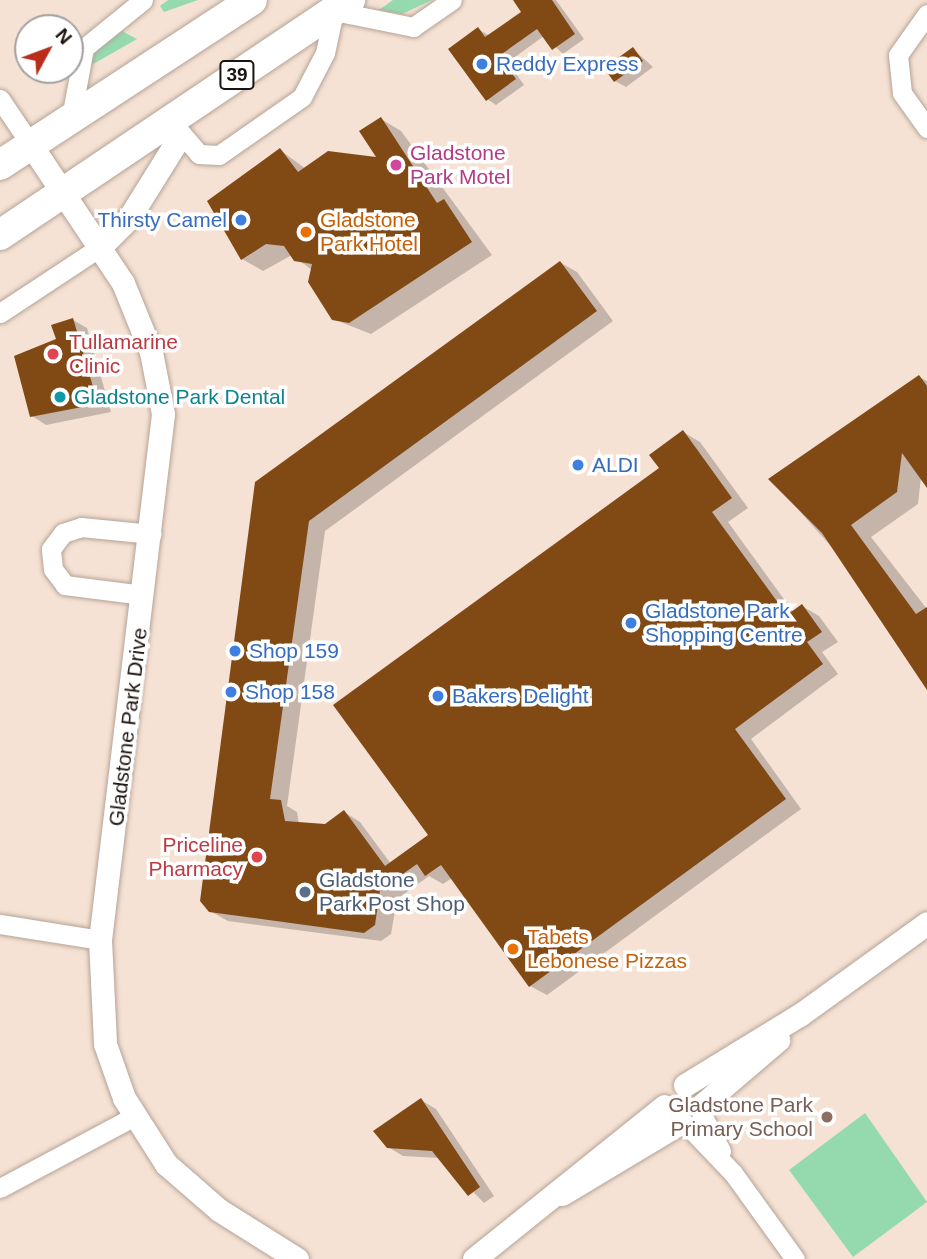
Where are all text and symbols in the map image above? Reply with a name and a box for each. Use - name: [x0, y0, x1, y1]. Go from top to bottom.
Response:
- north arrow: [14, 14, 84, 84]
- text: N: [51, 24, 76, 48]
- place label: Reddy Express: [496, 51, 638, 77]
- marker: Reddy Express: [474, 56, 490, 72]
- road number: 39: [218, 60, 256, 90]
- place label: Gladstone Park Motel: [410, 140, 510, 190]
- marker: Gladstone Park Motel: [388, 157, 404, 173]
- place label: Thirsty Camel: [97, 207, 227, 233]
- place label: Gladstone Park Hotel: [320, 207, 418, 257]
- marker: Thirsty Camel: [233, 212, 249, 228]
- marker: Gladstone Park Hotel: [298, 224, 314, 240]
- place label: Tullamarine Clinic: [69, 329, 178, 379]
- marker: Tullamarine Clinic: [43, 344, 63, 364]
- place label: Gladstone Park Dental: [74, 384, 285, 410]
- marker: Gladstone Park Dental: [52, 389, 68, 405]
- place label: ALDI: [592, 452, 639, 478]
- marker: ALDI: [570, 457, 586, 473]
- place label: Gladstone Park Shopping Centre: [645, 598, 803, 648]
- marker: Gladstone Park Shopping Centre: [623, 615, 639, 631]
- street label: Gladstone Park Drive: [103, 626, 153, 828]
- place label: Shop 159: [249, 638, 339, 664]
- marker: Shop 159: [227, 643, 243, 659]
- place label: Shop 158: [245, 679, 335, 705]
- place label: Bakers Delight: [452, 683, 589, 709]
- marker: Shop 158: [223, 684, 239, 700]
- marker: Bakers Delight: [430, 688, 446, 704]
- place label: Priceline Pharmacy: [148, 832, 243, 882]
- marker: Priceline Pharmacy: [249, 849, 265, 865]
- place label: Gladstone Park Post Shop: [319, 867, 465, 917]
- marker: Gladstone Park Post Shop: [297, 884, 313, 900]
- place label: Tabets Lebonese Pizzas: [527, 924, 687, 974]
- marker: Tabets Lebonese Pizzas: [505, 941, 521, 957]
- place label: Gladstone Park Primary School: [668, 1092, 813, 1142]
- marker: Gladstone Park Primary School: [819, 1109, 835, 1125]

